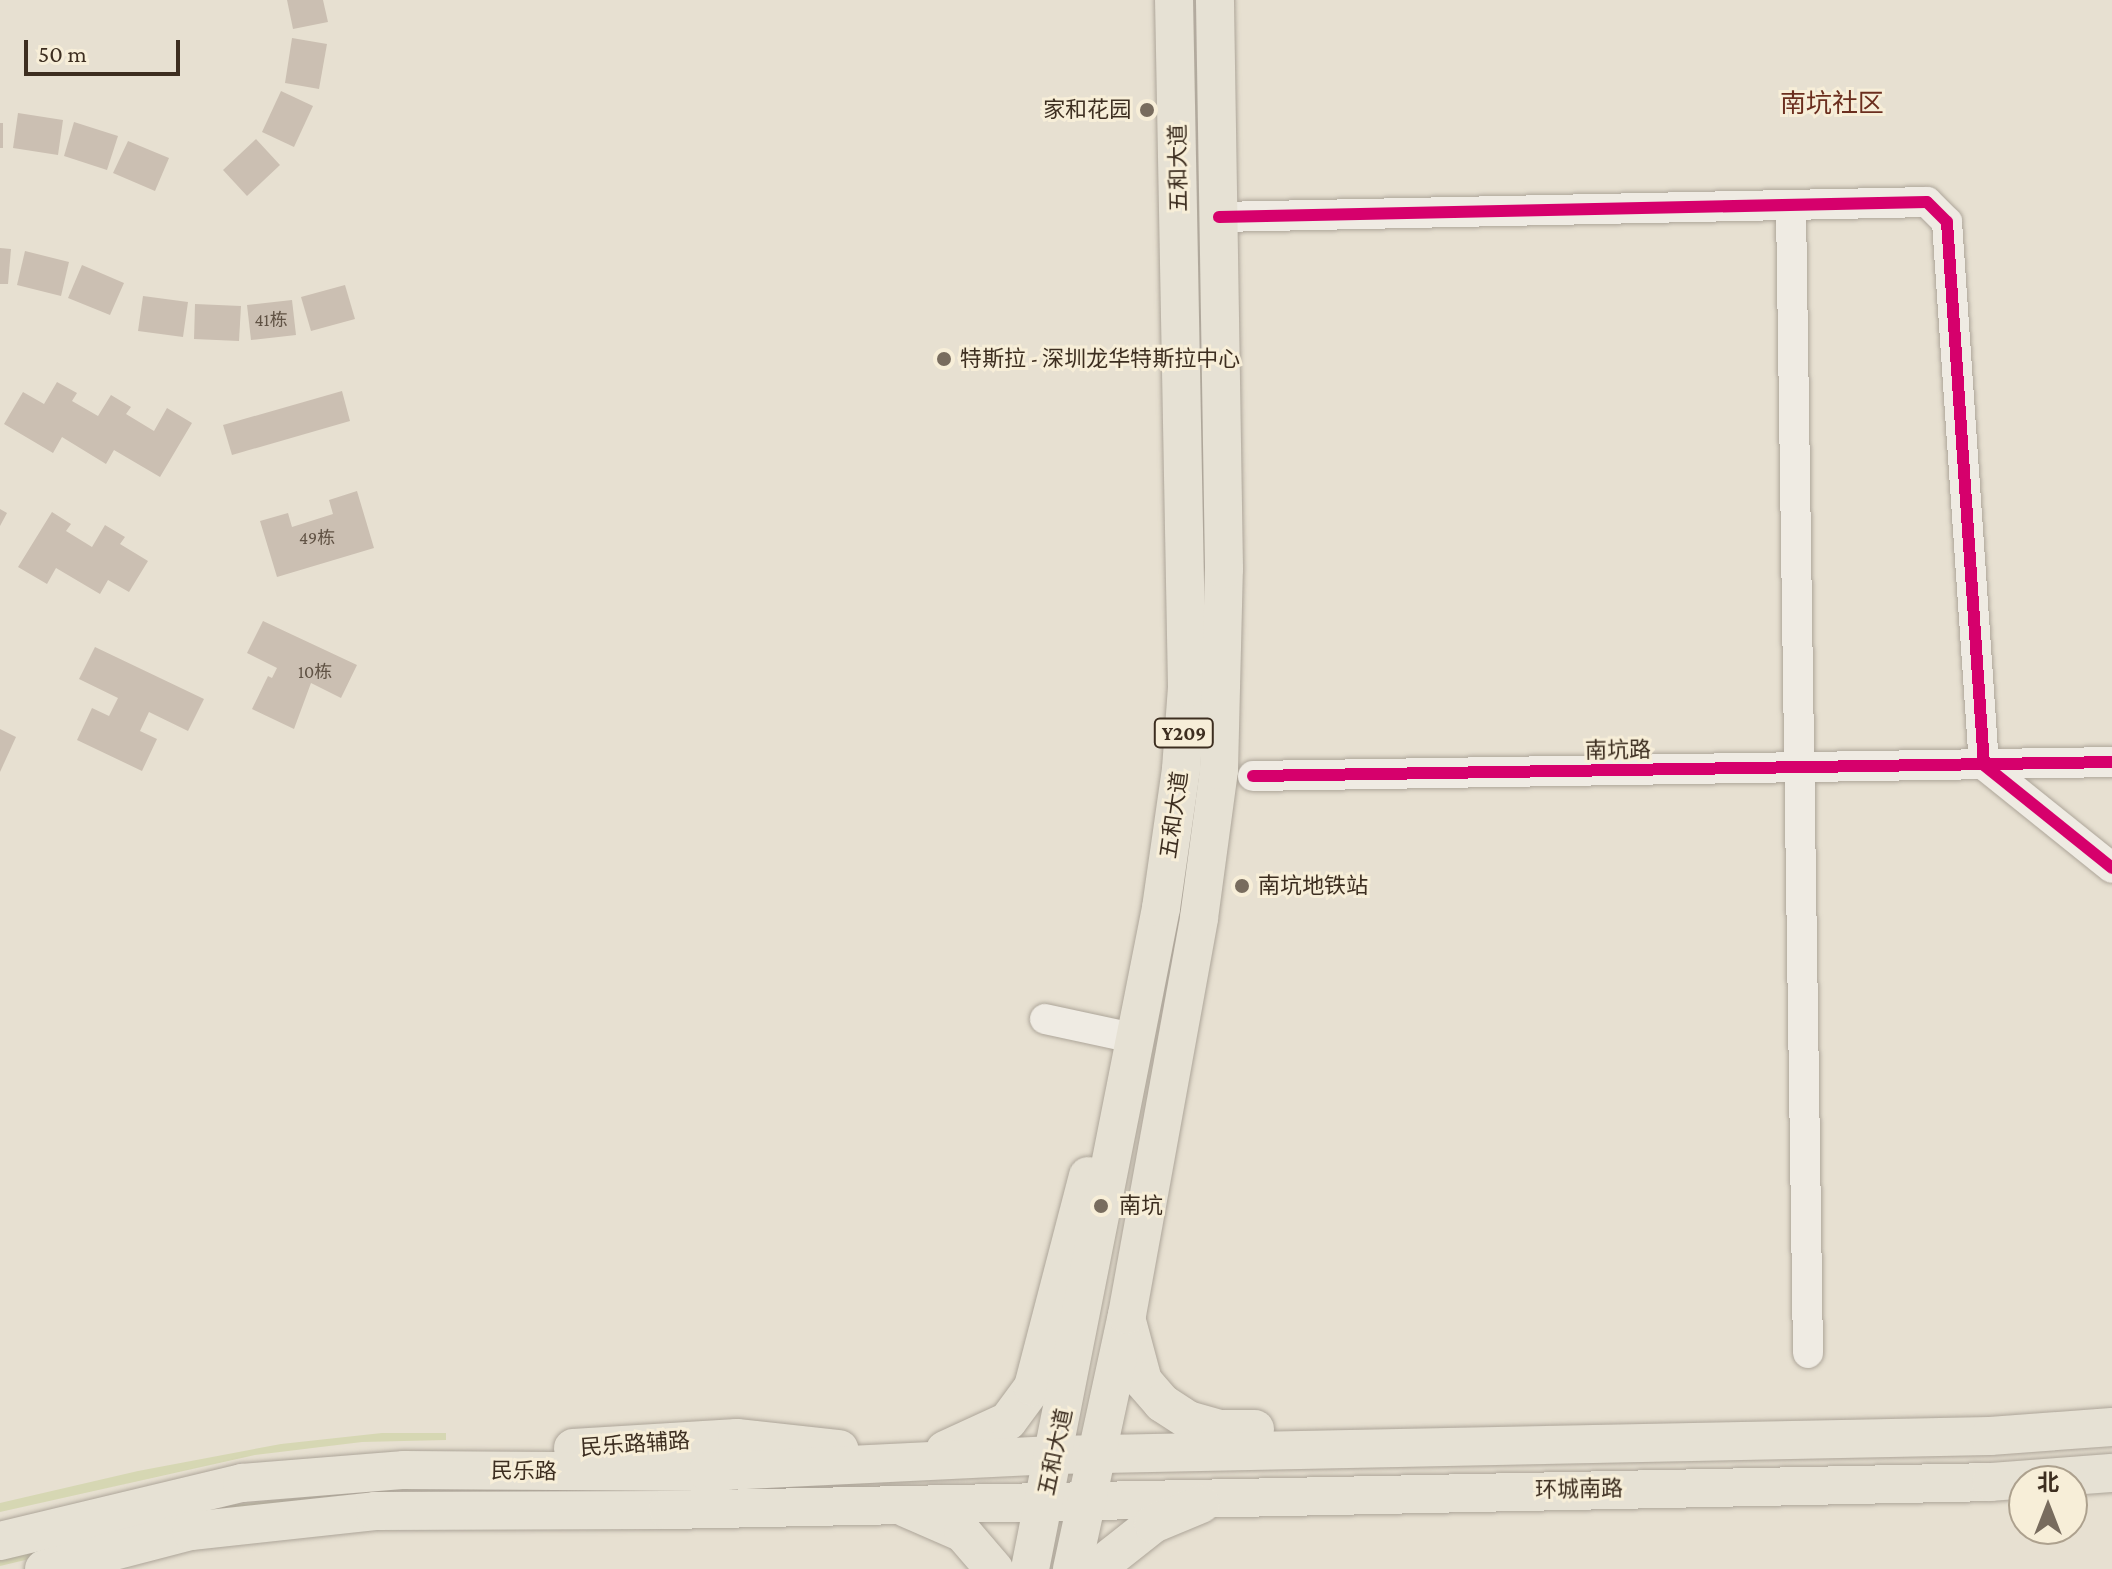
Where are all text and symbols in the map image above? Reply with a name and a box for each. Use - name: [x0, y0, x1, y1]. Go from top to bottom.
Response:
- scale bar: [28, 24, 184, 74]
- text: 50 m: [38, 40, 87, 67]
- district label: 南坑社区: [1780, 88, 1884, 120]
- place label: 家和花园: [1043, 97, 1131, 123]
- marker: 家和花园: [1138, 101, 1156, 119]
- street label: 五和大道: [1164, 124, 1192, 212]
- house number: 41栋: [254, 309, 288, 331]
- place label: 特斯拉 - 深圳龙华特斯拉中心: [960, 346, 1240, 372]
- marker: 特斯拉 - 深圳龙华特斯拉中心: [935, 350, 953, 368]
- house number: 49栋: [299, 527, 335, 549]
- house number: 10栋: [298, 661, 332, 683]
- road number: Y209: [1152, 717, 1216, 749]
- street label: 南坑路: [1585, 736, 1651, 764]
- street label: 五和大道: [1155, 770, 1193, 860]
- place label: 南坑地铁站: [1258, 873, 1368, 899]
- marker: 南坑地铁站: [1233, 877, 1251, 895]
- place label: 南坑: [1119, 1193, 1163, 1219]
- marker: 南坑: [1090, 1195, 1112, 1217]
- street label: 五和大道: [1033, 1406, 1077, 1498]
- street label: 民乐路辅路: [579, 1427, 691, 1461]
- street label: 民乐路: [491, 1457, 557, 1485]
- north arrow: [2008, 1465, 2088, 1545]
- text: 北: [2037, 1470, 2059, 1495]
- street label: 环城南路: [1535, 1475, 1623, 1503]

